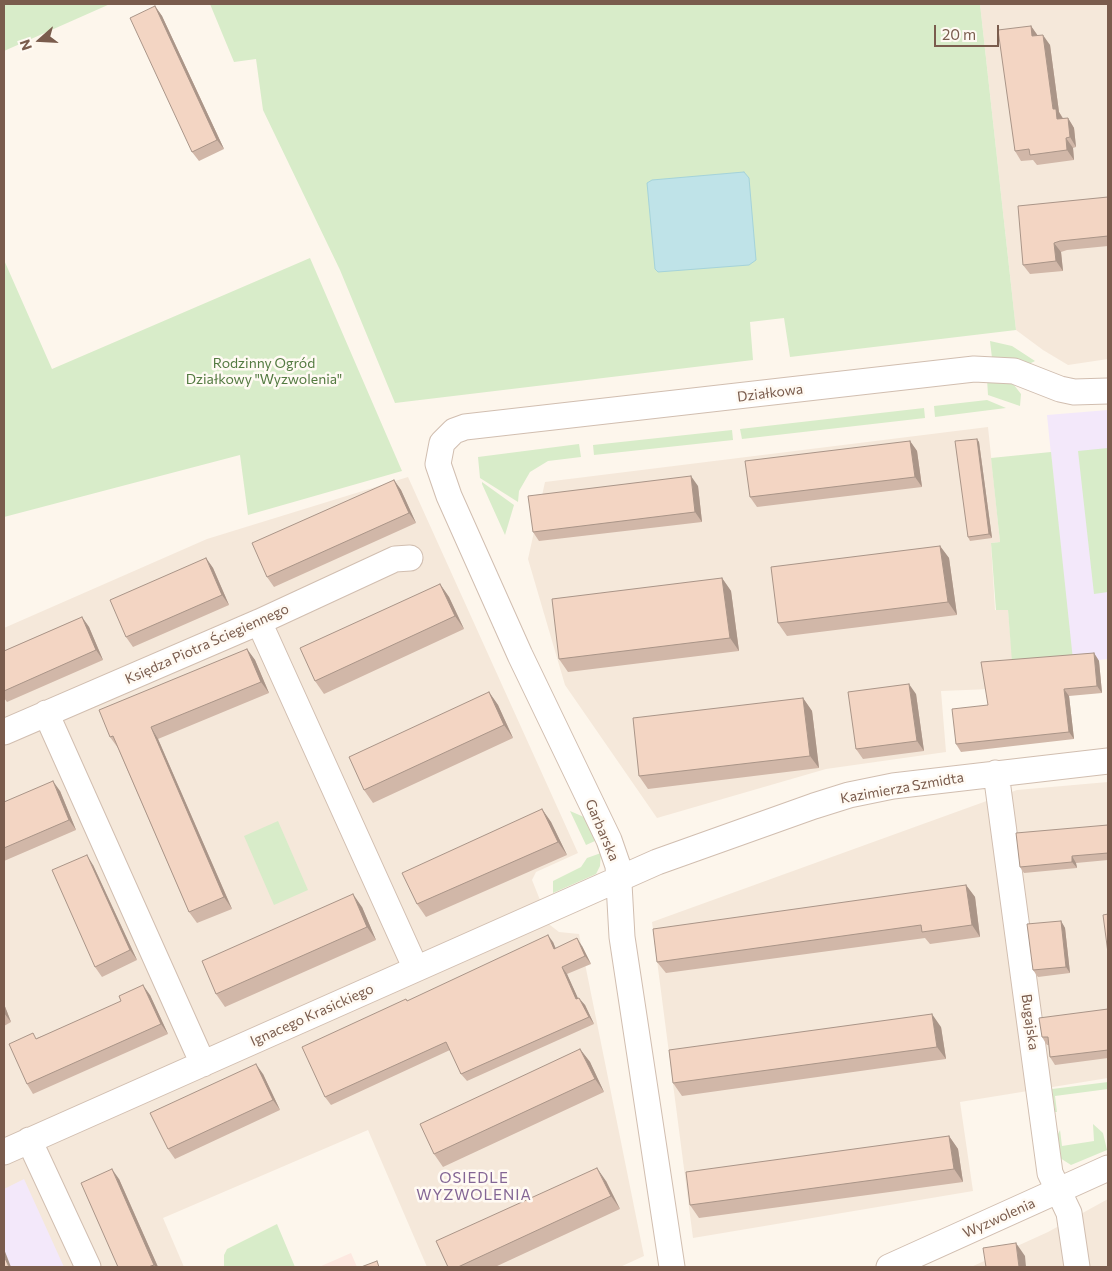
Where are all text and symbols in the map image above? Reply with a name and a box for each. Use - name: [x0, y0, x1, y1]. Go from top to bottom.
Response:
- north arrow: [15, 15, 65, 65]
- scale bar: [937, 15, 1002, 47]
- text: 20 m: [942, 25, 976, 43]
- text: N: [16, 37, 35, 53]
- park label: Rodzinny Ogród Działkowy "Wyzwolenia": [186, 355, 342, 388]
- street label: Działkowa: [736, 381, 804, 405]
- street label: Księdza Piotra Ściegiennego: [122, 600, 292, 688]
- street label: Kazimierza Szmidta: [839, 769, 965, 807]
- street label: Garbarska: [581, 797, 623, 863]
- street label: Ignacego Krasickiego: [248, 980, 376, 1050]
- street label: Bugajska: [1018, 993, 1042, 1051]
- district label: OSIEDLE WYZWOLENIA: [415, 1169, 533, 1204]
- street label: Wyzwolenia: [960, 1195, 1038, 1241]

